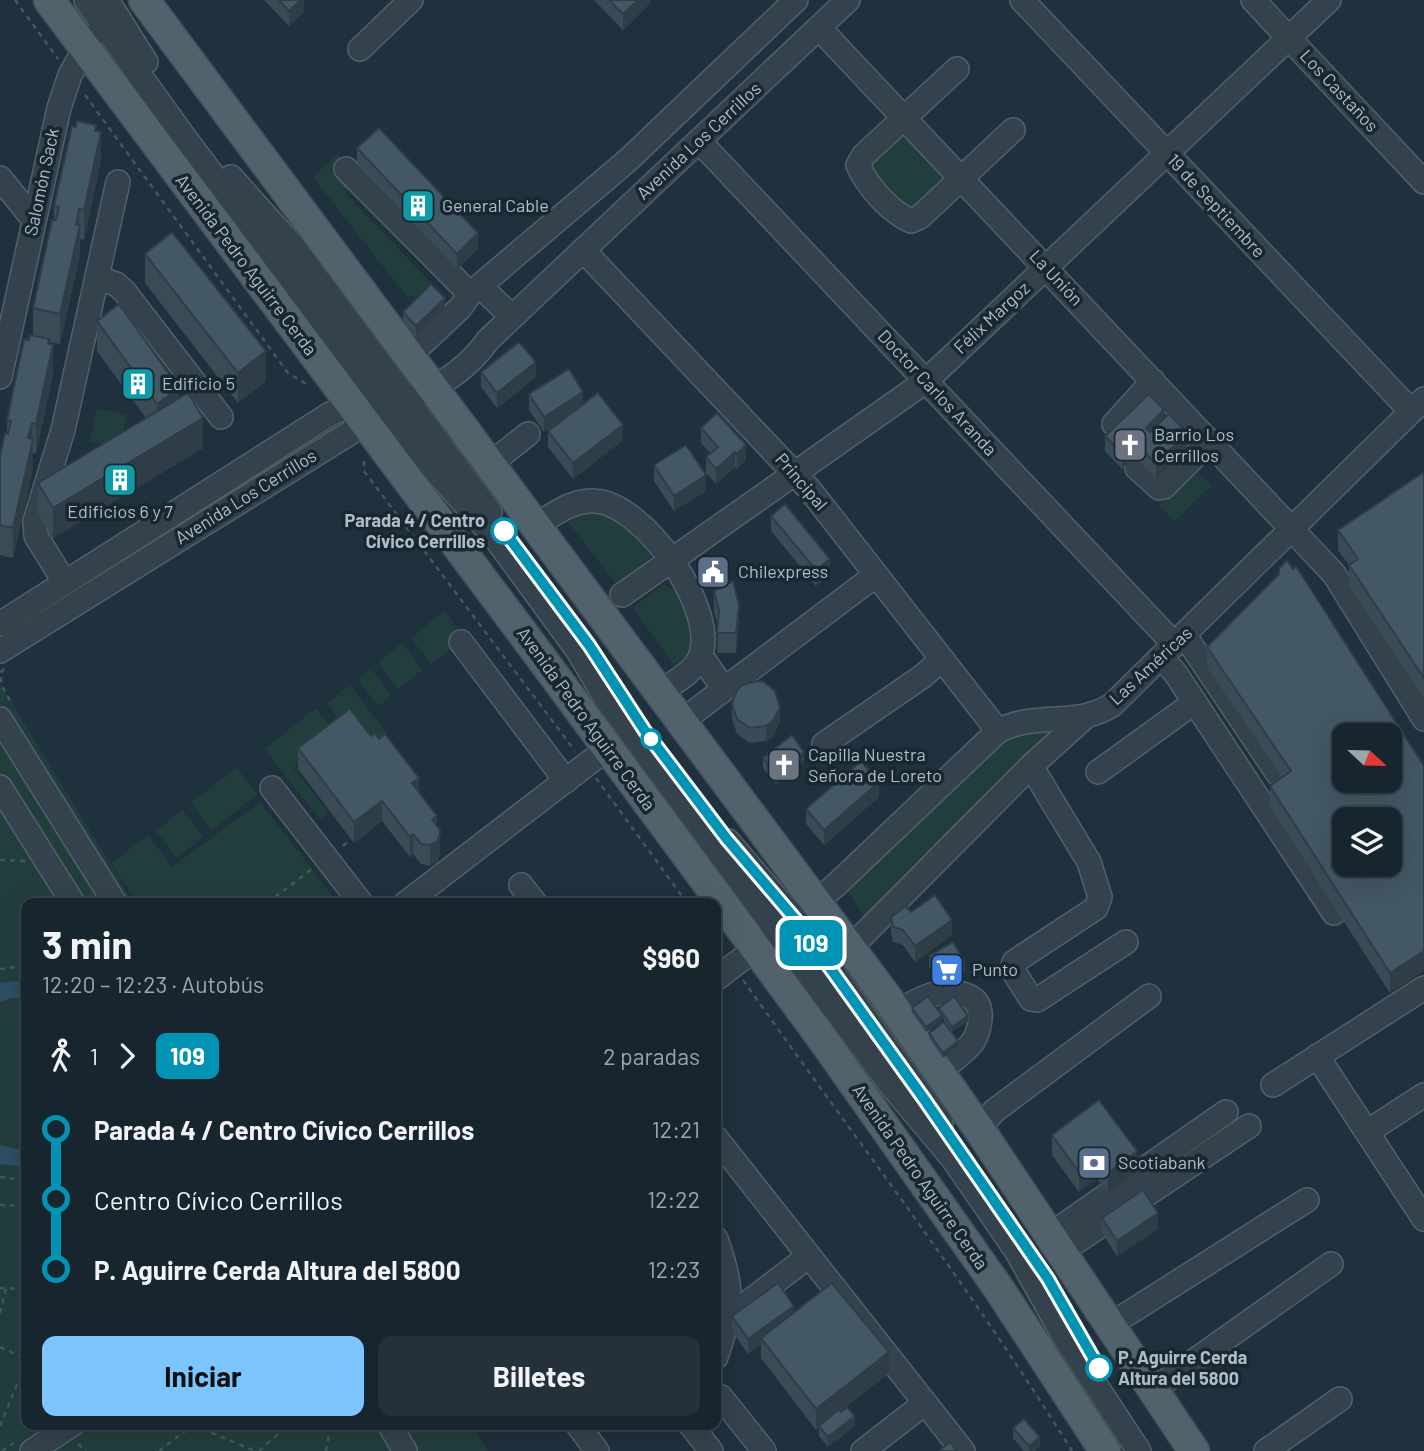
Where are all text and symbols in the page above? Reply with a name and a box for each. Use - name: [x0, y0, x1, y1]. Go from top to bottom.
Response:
- street label: Los Castaños: [1296, 44, 1384, 136]
- street label: Avenida Los Cerrillos: [631, 77, 765, 204]
- street label: Salomón Sack: [19, 126, 63, 238]
- street label: 19 de Septiembre: [1163, 149, 1270, 262]
- street label: Avenida Pedro Aguirre Cerda: [171, 169, 322, 359]
- building icon: General Cable: [399, 187, 437, 225]
- place label: General Cable: [442, 194, 549, 216]
- street label: La Unión: [1025, 245, 1088, 310]
- street label: Félix Margoz: [949, 277, 1034, 358]
- street label: Doctor Carlos Aranda: [874, 325, 1002, 460]
- building icon: Edificio 5: [119, 365, 157, 403]
- place label: Edificio 5: [162, 372, 235, 394]
- place label: Barrio Los Cerrillos: [1154, 423, 1234, 466]
- church icon: Barrio Los Cerrillos: [1111, 426, 1149, 464]
- street label: Avenida Los Cerrillos: [171, 444, 320, 549]
- street label: Principal: [771, 448, 833, 514]
- building icon: Edificios 6 y 7: [101, 461, 139, 499]
- place label: Edificios 6 y 7: [67, 500, 173, 522]
- place label: Parada 4 / Centro Cívico Cerrillos: [345, 509, 485, 552]
- marker: Parada 4 / Centro Cívico Cerrillos: [491, 518, 517, 544]
- public building icon: Chilexpress: [694, 553, 732, 591]
- place label: Chilexpress: [738, 560, 828, 582]
- street label: Las Américas: [1104, 621, 1196, 709]
- street label: Avenida Pedro Aguirre Cerda: [513, 622, 661, 814]
- north arrow: [1332, 723, 1402, 793]
- map controls: [1332, 723, 1402, 877]
- unlabelled marker: [641, 729, 661, 749]
- place label: Capilla Nuestra Señora de Loreto: [808, 743, 942, 786]
- church icon: Capilla Nuestra Señora de Loreto: [765, 746, 803, 784]
- button: layers: [1332, 807, 1402, 877]
- line badge: 109: [771, 920, 851, 966]
- text: 3 min: [42, 921, 132, 967]
- text: 109: [794, 928, 828, 957]
- text: $960: [643, 942, 700, 973]
- supermarket icon: Punto: [928, 951, 966, 989]
- place label: Punto: [972, 958, 1018, 980]
- text: 12:20 – 12:23 · Autobús: [42, 970, 264, 998]
- icon: walk: [42, 1037, 80, 1075]
- icon: forward: [108, 1037, 146, 1075]
- text: 109: [170, 1041, 205, 1070]
- text: 1: [90, 1042, 98, 1070]
- text: 2 paradas: [603, 1042, 700, 1070]
- street label: Avenida Pedro Aguirre Cerda: [848, 1079, 993, 1273]
- text: Parada 4 / Centro Cívico Cerrillos: [94, 1114, 474, 1145]
- text: 12:21: [652, 1115, 700, 1143]
- bank icon: Scotiabank: [1075, 1144, 1113, 1182]
- place label: Scotiabank: [1118, 1151, 1206, 1173]
- text: Centro Cívico Cerrillos: [94, 1184, 343, 1215]
- text: 12:22: [647, 1185, 700, 1213]
- text: P. Aguirre Cerda Altura del 5800: [94, 1254, 461, 1285]
- text: 12:23: [648, 1255, 700, 1283]
- button: Iniciar: [42, 1336, 364, 1416]
- button: Billetes: [378, 1336, 700, 1416]
- place label: P. Aguirre Cerda Altura del 5800: [1118, 1346, 1247, 1389]
- marker: P. Aguirre Cerda Altura del 5800: [1086, 1355, 1112, 1381]

